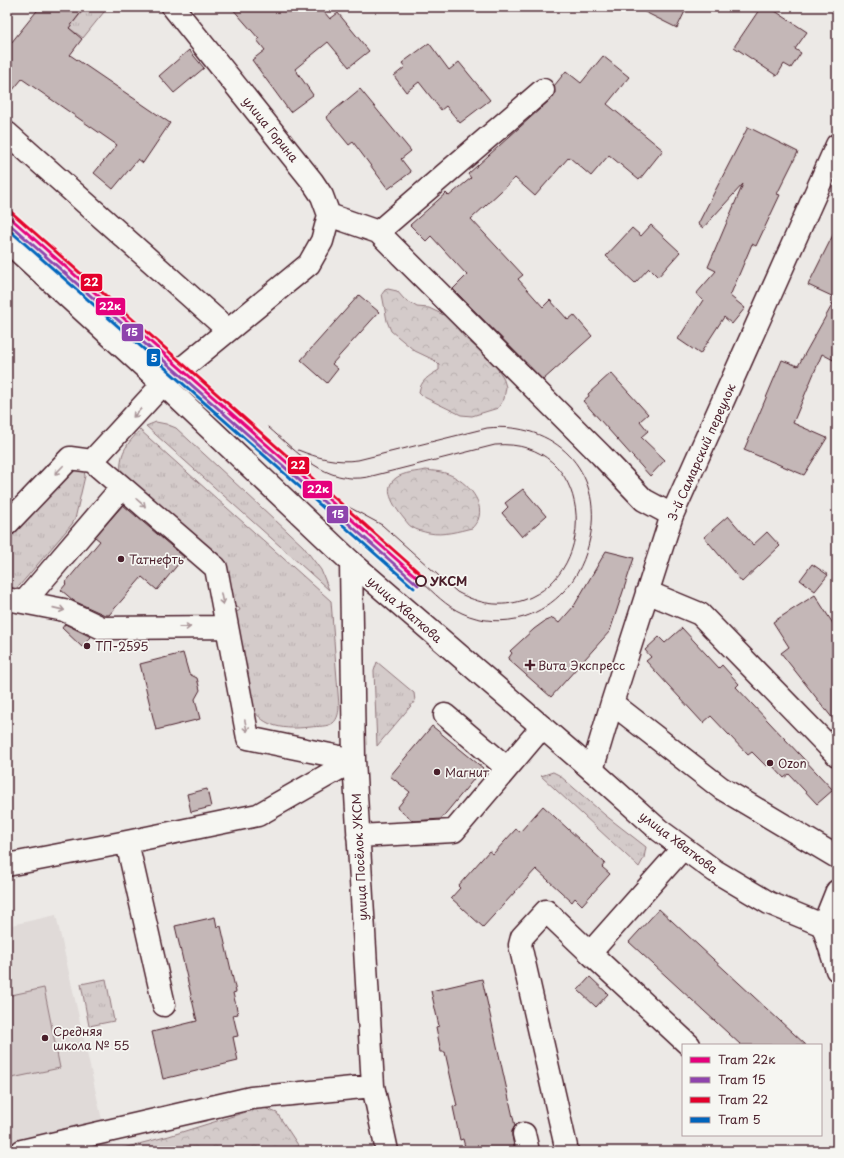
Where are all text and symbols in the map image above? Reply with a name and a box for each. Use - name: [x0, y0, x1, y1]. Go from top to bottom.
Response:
- street label: улица Горина: [239, 92, 303, 166]
- line badge: 22: [80, 273, 103, 292]
- text: 22: [84, 273, 98, 290]
- line badge: 22к: [95, 297, 126, 316]
- text: 22к: [99, 297, 122, 314]
- line badge: 15: [121, 323, 144, 342]
- text: 15: [126, 323, 138, 340]
- line badge: 5: [146, 348, 161, 367]
- text: 5: [150, 349, 158, 366]
- street label: 3-й Самарский переулок: [663, 380, 740, 524]
- one-way arrow: [132, 408, 141, 418]
- line badge: 22: [287, 456, 310, 475]
- text: 22: [291, 456, 305, 473]
- one-way arrow: [54, 465, 64, 475]
- line badge: 22к: [302, 480, 333, 499]
- text: 22к: [307, 480, 330, 497]
- one-way arrow: [136, 499, 146, 508]
- line badge: 15: [326, 505, 349, 524]
- text: 15: [332, 505, 344, 522]
- place label: Татнефть: [129, 550, 185, 568]
- marker: Татнефть: [116, 554, 126, 564]
- street label: улица Хваткова: [364, 571, 447, 647]
- place label: УКСМ: [429, 572, 467, 590]
- marker: УКСМ: [415, 575, 427, 587]
- one-way arrow: [218, 592, 226, 605]
- one-way arrow: [52, 606, 65, 613]
- one-way arrow: [178, 623, 191, 631]
- place label: ТП-2595: [95, 637, 149, 655]
- marker: ТП-2595: [82, 641, 92, 651]
- place label: Вита Экспресс: [538, 656, 625, 674]
- marker: Вита Экспресс: [525, 660, 535, 670]
- one-way arrow: [242, 719, 250, 732]
- place label: Ozon: [778, 754, 807, 772]
- marker: Ozon: [765, 758, 775, 768]
- place label: Магнит: [445, 763, 490, 781]
- marker: Магнит: [432, 767, 442, 777]
- street label: улица Посёлок УКСМ: [347, 793, 371, 921]
- street label: улица Хваткова: [636, 806, 722, 878]
- place label: Средняя школа № 55: [53, 1022, 129, 1054]
- marker: Средняя школа № 55: [40, 1033, 50, 1043]
- legend: [682, 1044, 822, 1136]
- text: Tram 22к: [718, 1050, 776, 1068]
- text: Tram 15: [718, 1070, 766, 1088]
- text: Tram 22: [718, 1090, 769, 1108]
- text: Tram 5: [718, 1110, 761, 1128]

